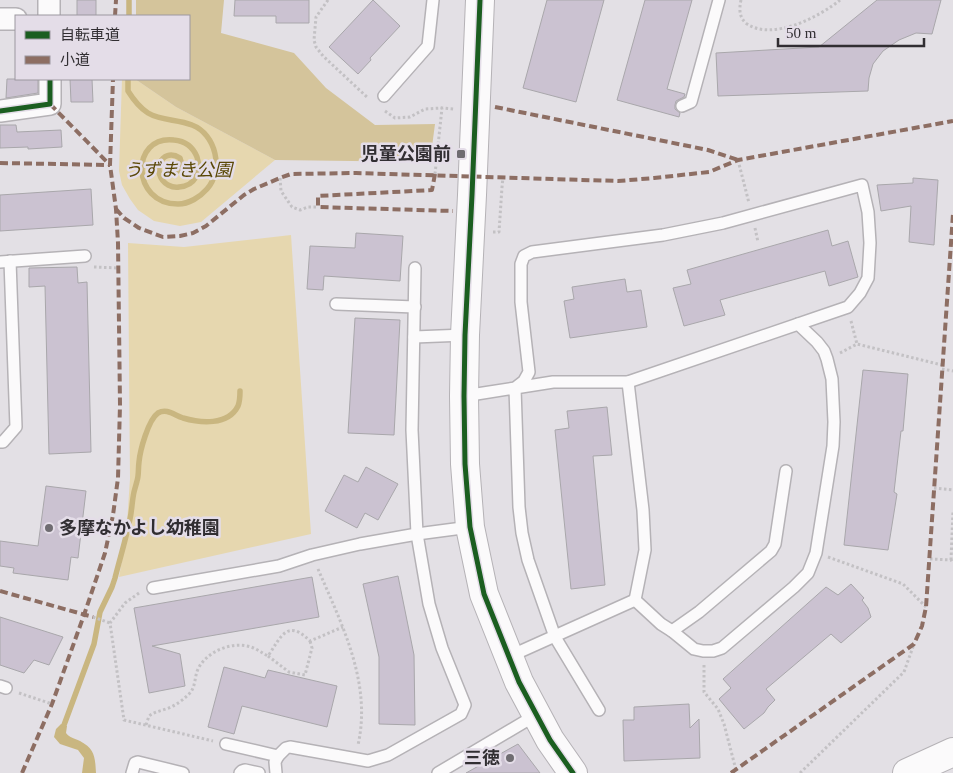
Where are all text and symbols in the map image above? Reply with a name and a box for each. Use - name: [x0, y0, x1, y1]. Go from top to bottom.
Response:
- legend: [15, 15, 190, 80]
- scale bar: [778, 15, 924, 47]
- text: 50 m: [786, 25, 817, 41]
- text: 自転車道: [60, 27, 120, 43]
- text: 小道: [60, 52, 90, 68]
- place label: 児童公園前: [361, 144, 451, 164]
- marker: 児童公園前: [455, 148, 467, 160]
- park label: うずまき公園: [124, 160, 235, 180]
- place label: 多摩なかよし幼稚園: [59, 518, 220, 538]
- marker: 多摩なかよし幼稚園: [43, 522, 55, 534]
- place label: 三徳: [464, 748, 500, 768]
- marker: 三徳: [504, 752, 516, 764]

